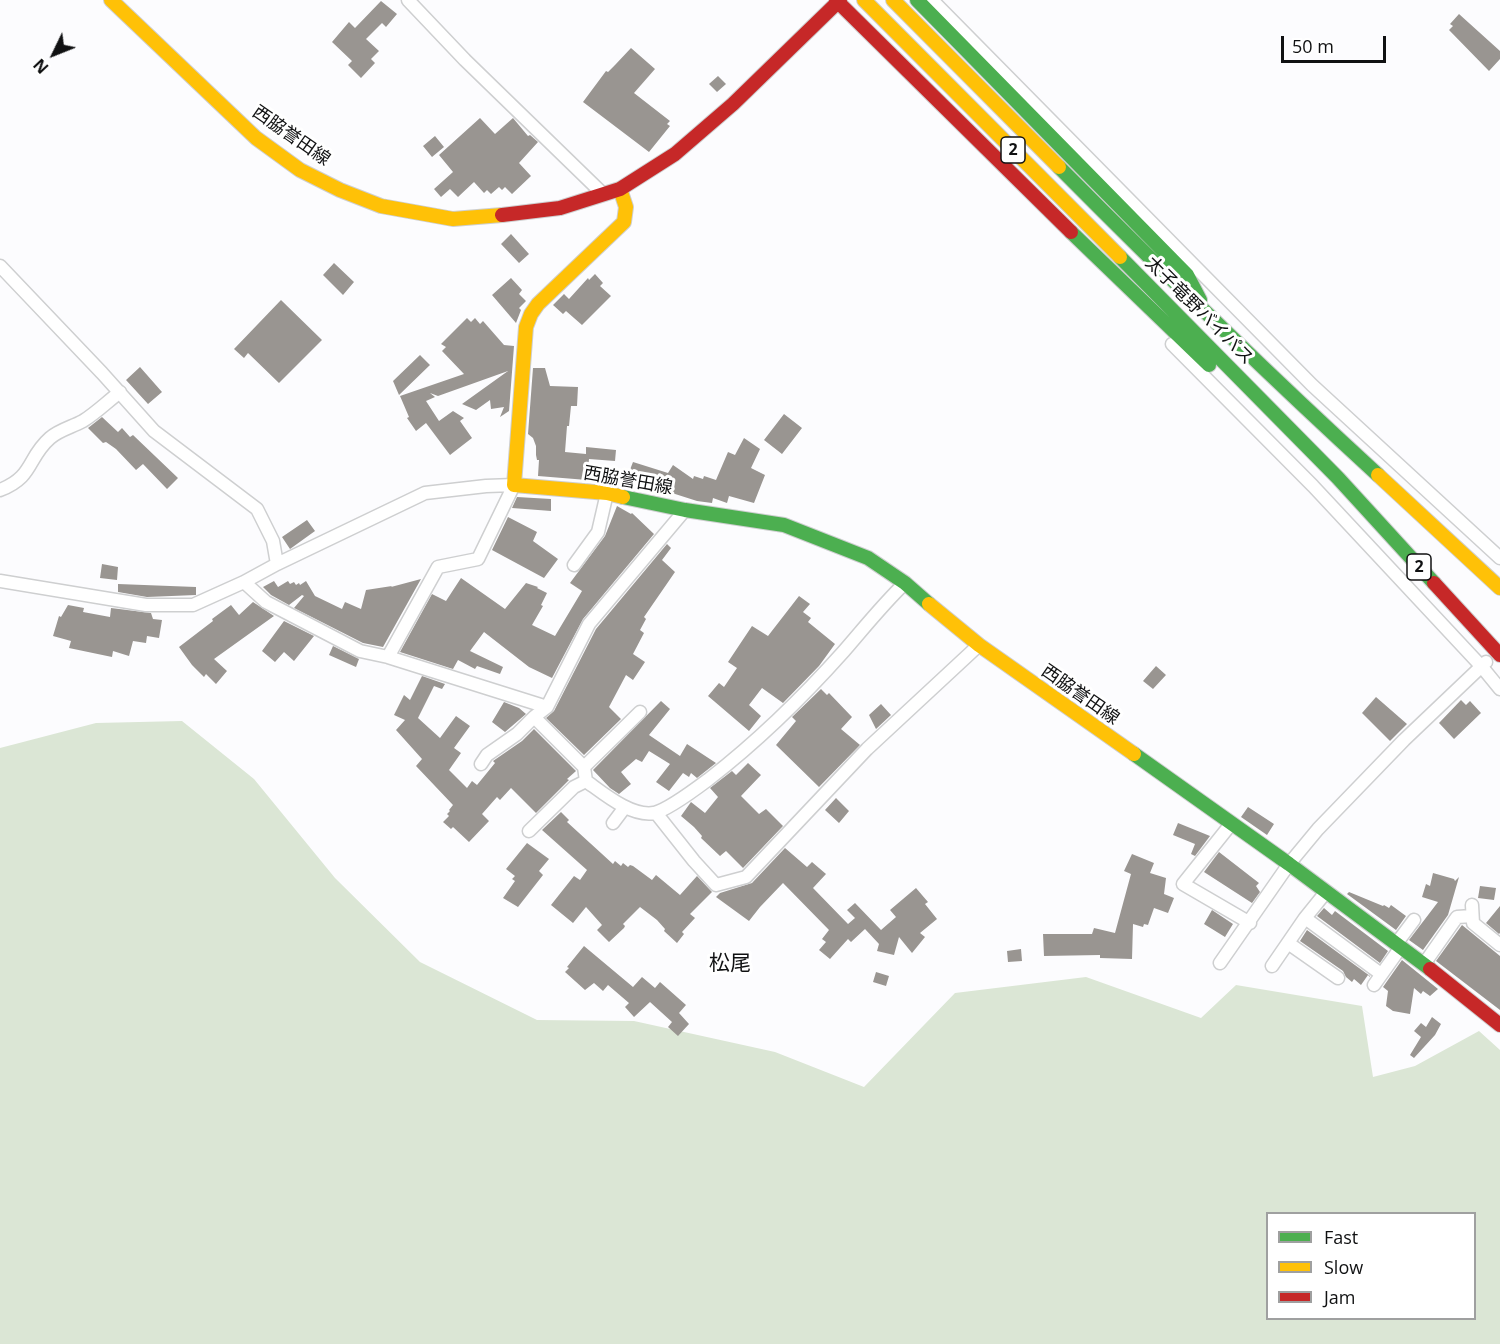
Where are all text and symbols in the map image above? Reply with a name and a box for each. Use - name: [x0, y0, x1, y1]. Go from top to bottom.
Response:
- north arrow: [24, 24, 84, 84]
- scale bar: [1284, 24, 1389, 62]
- text: 50 m: [1292, 34, 1334, 58]
- text: N: [28, 54, 53, 79]
- street label: 西脇誉田線: [248, 101, 334, 171]
- road number: 2: [1001, 137, 1025, 163]
- street label: 太子竜野バイパス: [1140, 252, 1258, 370]
- street label: 西脇誉田線: [582, 463, 674, 499]
- road number: 2: [1407, 554, 1431, 580]
- street label: 西脇誉田線: [1037, 660, 1123, 730]
- district label: 松尾: [709, 951, 751, 977]
- legend: [1266, 1212, 1476, 1320]
- text: Fast: [1324, 1225, 1358, 1249]
- text: Slow: [1324, 1255, 1363, 1279]
- text: Jam: [1324, 1285, 1356, 1309]

